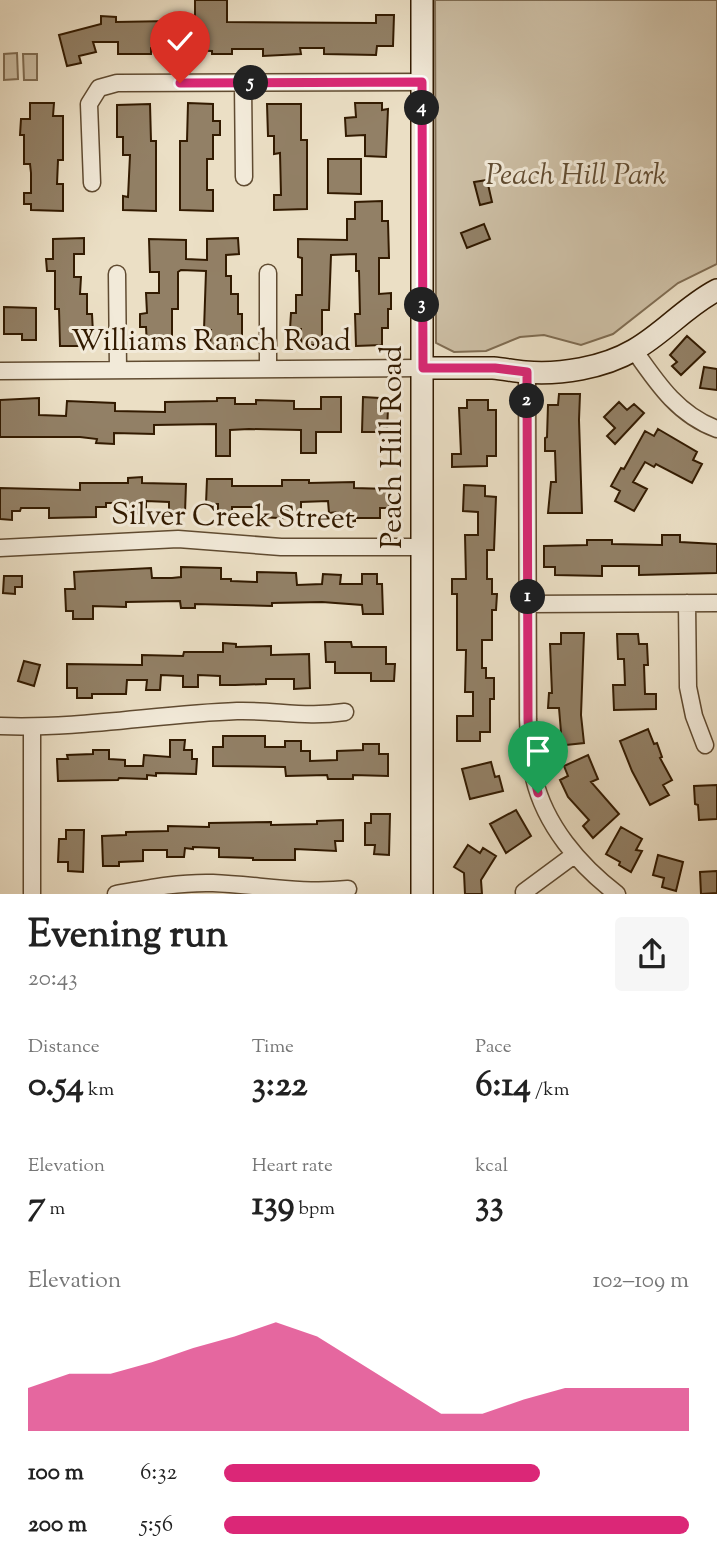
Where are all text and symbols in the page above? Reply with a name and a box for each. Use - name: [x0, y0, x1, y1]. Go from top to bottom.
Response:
- pin: [150, 11, 210, 83]
- icon: check: [161, 22, 199, 60]
- pin: 5: [233, 66, 268, 100]
- text: 5: [247, 69, 254, 96]
- pin: 4: [404, 90, 440, 126]
- text: 4: [417, 94, 426, 121]
- park label: Peach Hill Park: [486, 155, 666, 198]
- pin: 3: [404, 288, 440, 322]
- text: 3: [418, 291, 425, 318]
- street label: Williams Ranch Road: [71, 321, 351, 364]
- street label: Peach Hill Road: [372, 345, 415, 549]
- pin: 2: [510, 384, 544, 418]
- text: 2: [522, 387, 531, 414]
- street label: Silver Creek Street: [111, 494, 355, 542]
- pin: 1: [510, 580, 546, 614]
- text: 1: [524, 583, 531, 610]
- pin: [508, 721, 568, 793]
- icon: arrive: [519, 732, 557, 770]
- text: Evening run: [28, 910, 228, 964]
- button: share: [615, 917, 689, 991]
- text: 20:43: [28, 963, 78, 996]
- text: Distance: [28, 1034, 100, 1061]
- text: Time: [252, 1034, 294, 1061]
- text: Pace: [475, 1034, 512, 1061]
- text: 0.54: [28, 1061, 84, 1112]
- text: 3:22: [252, 1061, 308, 1112]
- text: 6:14: [475, 1061, 531, 1112]
- text: km: [84, 1077, 114, 1104]
- text: /km: [531, 1077, 569, 1104]
- text: Elevation: [28, 1153, 105, 1180]
- text: Heart rate: [252, 1153, 333, 1180]
- text: kcal: [475, 1153, 508, 1180]
- text: 7: [28, 1180, 46, 1231]
- text: 139: [252, 1180, 294, 1231]
- text: 33: [475, 1180, 504, 1231]
- text: m: [46, 1196, 65, 1223]
- text: bpm: [294, 1196, 335, 1223]
- text: Elevation: [28, 1265, 121, 1298]
- text: 102–109 m: [593, 1265, 689, 1298]
- text: 100 m: [28, 1457, 84, 1490]
- text: 6:32: [140, 1457, 177, 1490]
- text: 200 m: [28, 1509, 87, 1542]
- text: 5:56: [140, 1509, 173, 1542]

